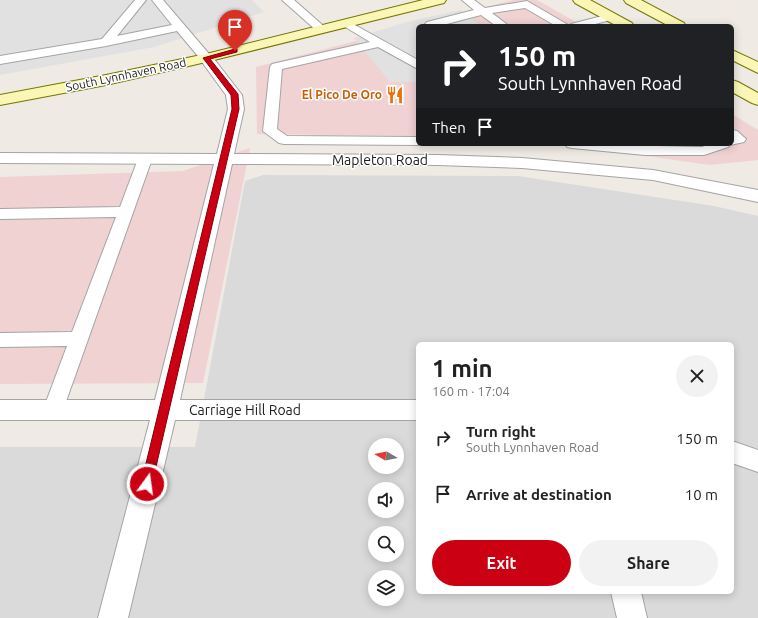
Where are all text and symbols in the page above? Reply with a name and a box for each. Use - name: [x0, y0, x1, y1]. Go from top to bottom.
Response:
- pin: [218, 10, 252, 51]
- icon: arrive: [224, 16, 246, 38]
- icon: right: [432, 40, 484, 92]
- text: 150 m: [498, 40, 576, 71]
- street label: South Lynnhaven Road: [65, 55, 187, 94]
- text: South Lynnhaven Road: [498, 73, 682, 93]
- restaurant icon: El Pico De Oro: [385, 85, 405, 105]
- place label: El Pico De Oro: [302, 88, 382, 101]
- icon: arrive: [474, 116, 496, 138]
- text: Then: [432, 119, 466, 136]
- street label: Mapleton Road: [332, 152, 428, 168]
- text: 1 min: [432, 355, 493, 382]
- button: close: [676, 355, 718, 397]
- text: 160 m · 17:04: [432, 384, 510, 398]
- street label: Carriage Hill Road: [189, 402, 301, 418]
- text: Turn right: [466, 423, 536, 440]
- icon: right: [432, 427, 454, 449]
- text: 150 m: [676, 430, 718, 447]
- north arrow: [368, 438, 404, 474]
- map controls: [368, 438, 404, 606]
- text: South Lynnhaven Road: [466, 440, 599, 454]
- position arrow: [126, 463, 168, 505]
- button: sound: [368, 482, 404, 518]
- icon: arrive: [432, 483, 454, 505]
- text: Arrive at destination: [466, 486, 612, 503]
- text: 10 m: [685, 486, 718, 503]
- button: search: [368, 526, 404, 562]
- button: Exit: [432, 540, 571, 586]
- button: Share: [579, 540, 718, 586]
- button: layers: [368, 570, 404, 606]

